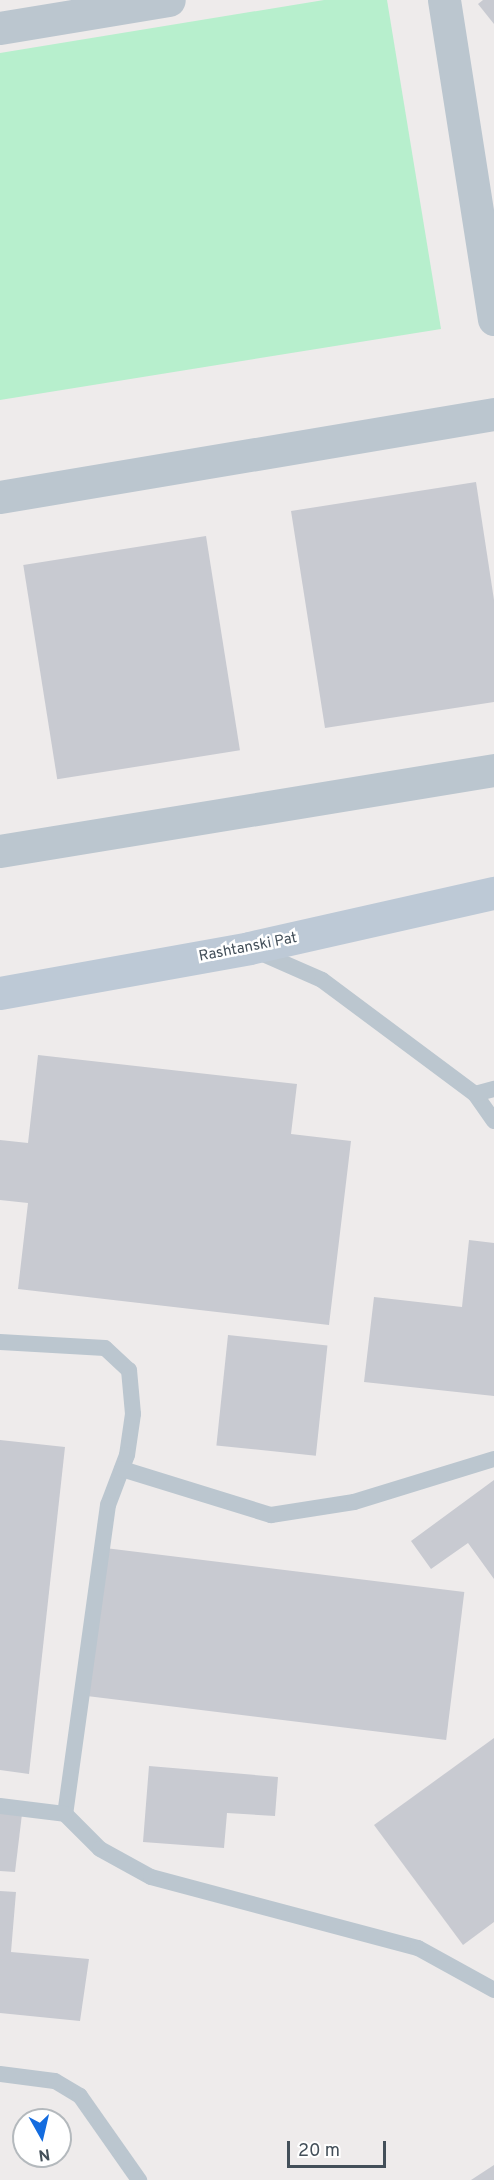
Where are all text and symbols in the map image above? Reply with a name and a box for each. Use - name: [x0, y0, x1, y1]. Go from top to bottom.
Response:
- street label: Rashtanski Pat: [197, 930, 299, 966]
- north arrow: [12, 2108, 72, 2168]
- scale bar: [290, 2129, 389, 2167]
- text: 20 m: [298, 2140, 340, 2163]
- text: N: [37, 2143, 51, 2165]

